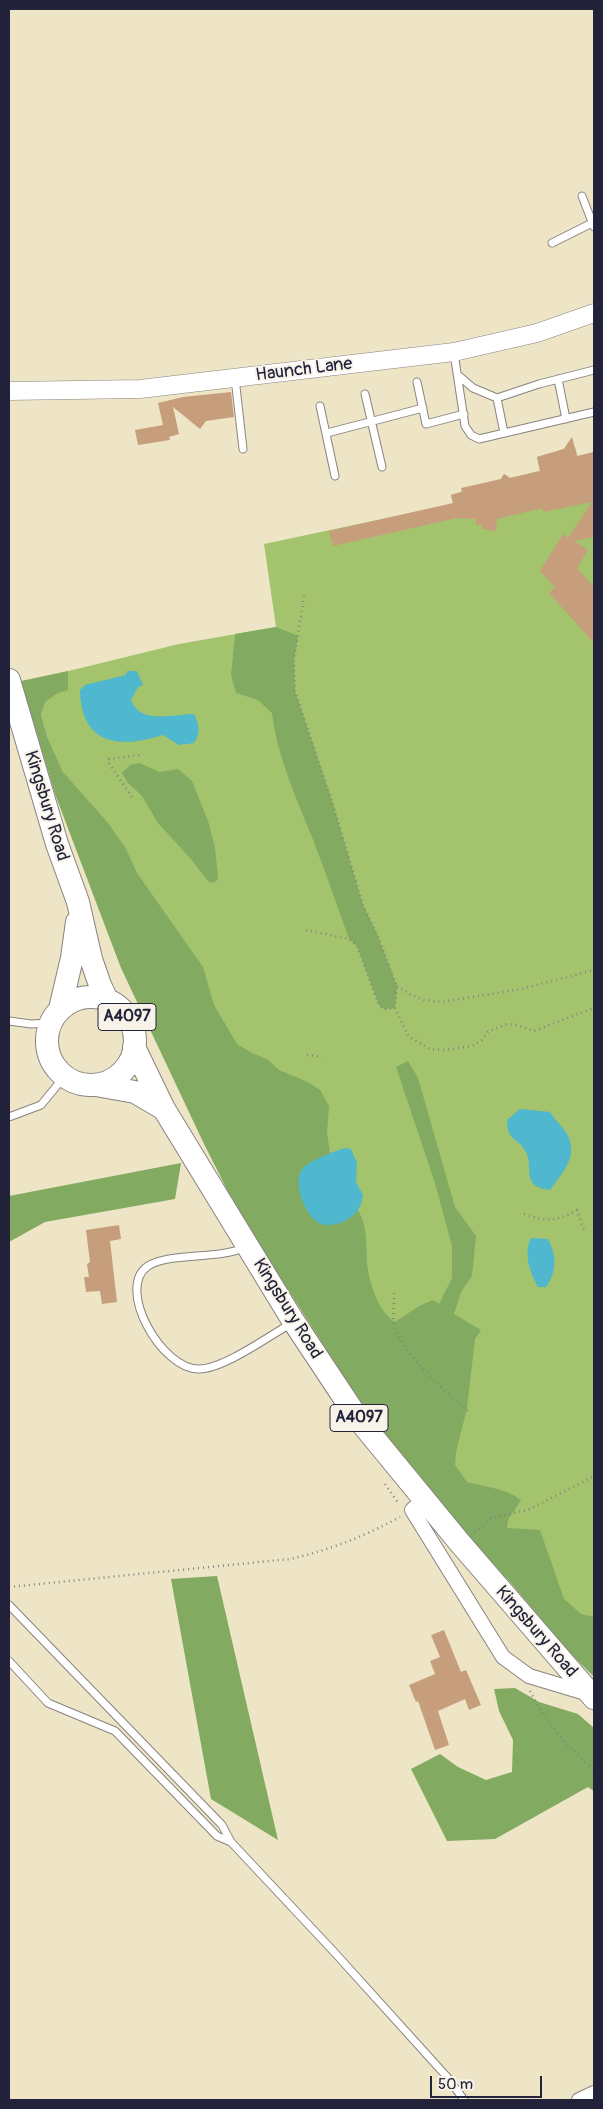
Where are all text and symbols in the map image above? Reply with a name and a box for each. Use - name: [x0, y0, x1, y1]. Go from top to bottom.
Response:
- street label: Haunch Lane: [254, 353, 354, 387]
- street label: Kingsbury Road: [19, 748, 73, 864]
- road number: A4097: [98, 1004, 156, 1030]
- street label: Kingsbury Road: [248, 1255, 326, 1363]
- road number: A4097: [330, 1405, 388, 1432]
- street label: Kingsbury Road: [490, 1582, 582, 1682]
- scale bar: [433, 2066, 546, 2098]
- text: 50 m: [438, 2075, 473, 2094]

